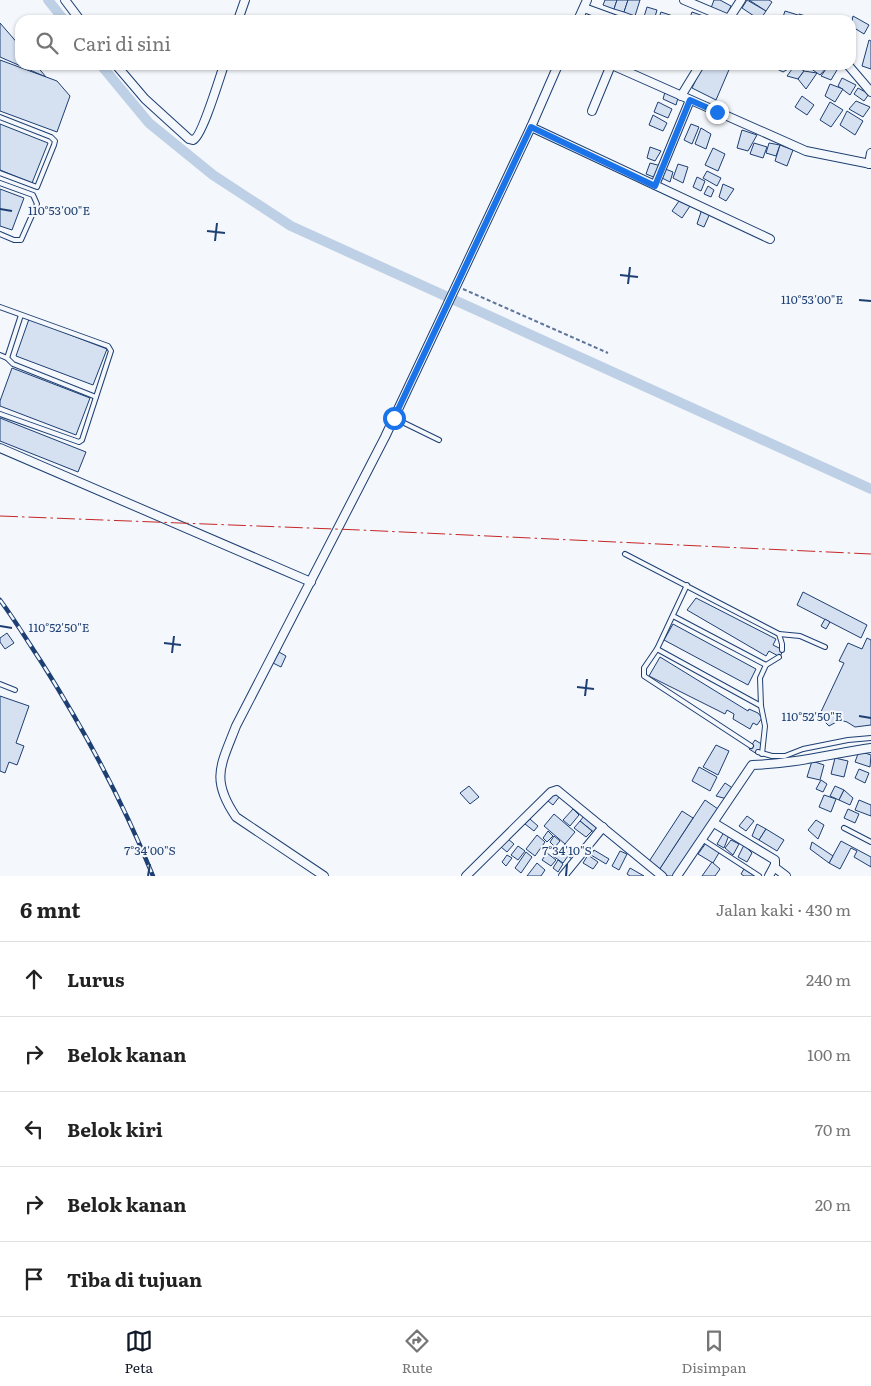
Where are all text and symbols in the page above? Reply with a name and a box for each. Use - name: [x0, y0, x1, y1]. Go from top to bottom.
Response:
- search box: [15, 15, 856, 70]
- icon: search: [33, 29, 61, 57]
- text: Cari di sini: [73, 29, 171, 57]
- route end: [706, 101, 729, 124]
- text: 110°53'00"E: [28, 201, 90, 219]
- text: 110°53'00"E: [781, 290, 843, 308]
- route start: [383, 407, 406, 430]
- text: 110°52'50"E: [29, 618, 90, 636]
- text: 110°52'50"E: [782, 707, 843, 725]
- text: 7°34'00"S: [124, 841, 176, 859]
- text: 7°34'10"S: [542, 841, 592, 859]
- text: 6 mnt: [20, 893, 80, 924]
- text: Jalan kaki · 430 m: [716, 897, 851, 921]
- icon: ahead: [20, 965, 48, 993]
- text: Lurus: [67, 965, 124, 993]
- text: 240 m: [806, 967, 851, 991]
- icon: right: [20, 1040, 48, 1068]
- text: Belok kanan: [67, 1040, 186, 1068]
- text: 100 m: [807, 1042, 851, 1066]
- icon: left: [20, 1115, 48, 1143]
- text: Belok kiri: [67, 1115, 163, 1143]
- text: 70 m: [815, 1117, 851, 1141]
- icon: right: [20, 1190, 48, 1218]
- text: Belok kanan: [67, 1190, 186, 1218]
- text: 20 m: [815, 1192, 851, 1216]
- icon: arrive: [20, 1265, 48, 1293]
- text: Tiba di tujuan: [67, 1265, 202, 1293]
- tab: Peta: [124, 1327, 153, 1377]
- tab: Rute: [402, 1327, 433, 1377]
- tab: Disimpan: [681, 1327, 747, 1377]

